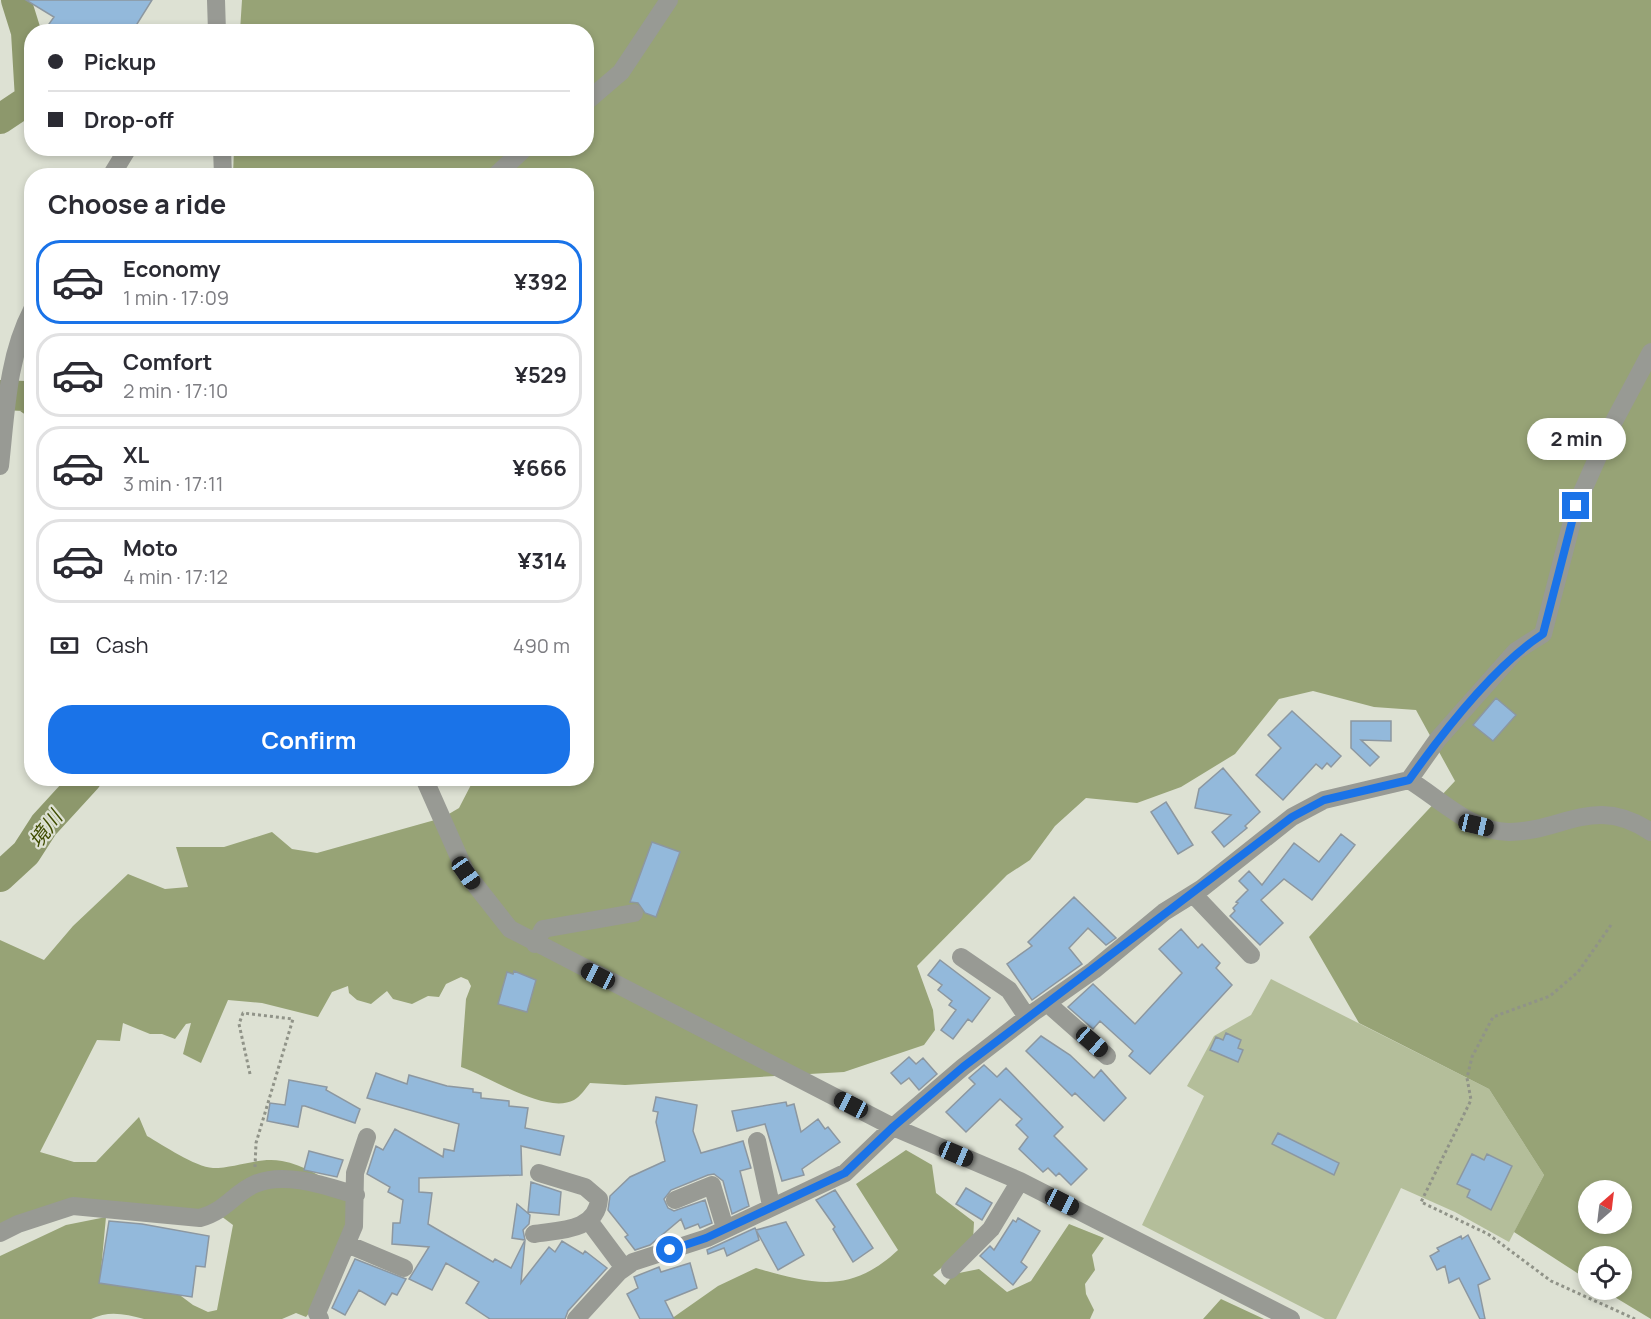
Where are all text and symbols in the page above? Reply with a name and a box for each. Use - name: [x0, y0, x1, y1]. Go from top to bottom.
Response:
- text: Pickup: [84, 47, 156, 77]
- text: Drop-off: [84, 105, 174, 135]
- text: Choose a ride: [48, 185, 226, 222]
- text: Economy: [123, 254, 221, 284]
- icon: car: [51, 255, 105, 309]
- text: ¥392: [514, 267, 567, 297]
- text: 1 min · 17:09: [123, 284, 229, 311]
- text: Comfort: [123, 347, 212, 377]
- icon: car: [51, 348, 105, 402]
- text: ¥529: [514, 360, 567, 390]
- text: 2 min · 17:10: [123, 377, 228, 404]
- callout: 2 min: [1526, 419, 1626, 461]
- text: 2 min: [1550, 425, 1603, 452]
- text: XL: [123, 440, 149, 470]
- icon: car: [51, 441, 105, 495]
- text: ¥666: [513, 453, 567, 483]
- text: 3 min · 17:11: [123, 470, 224, 497]
- route end: [1562, 492, 1589, 519]
- text: Moto: [123, 533, 178, 563]
- icon: car: [51, 534, 105, 588]
- text: ¥314: [518, 546, 567, 576]
- text: 4 min · 17:12: [123, 563, 228, 590]
- icon: cash: [48, 629, 81, 662]
- text: Cash: [96, 630, 149, 660]
- text: 490 m: [513, 632, 570, 659]
- button: Confirm: [48, 705, 570, 774]
- water label: 境川: [22, 803, 69, 853]
- car: [1456, 812, 1496, 838]
- car: [448, 853, 484, 893]
- car: [578, 960, 618, 992]
- car: [1073, 1023, 1111, 1061]
- car: [831, 1089, 871, 1121]
- car: [936, 1139, 976, 1169]
- north arrow: [1578, 1180, 1632, 1234]
- map controls: [1578, 1180, 1632, 1300]
- car: [1042, 1186, 1082, 1218]
- route start: [656, 1236, 683, 1263]
- button: locate: [1578, 1246, 1632, 1300]

